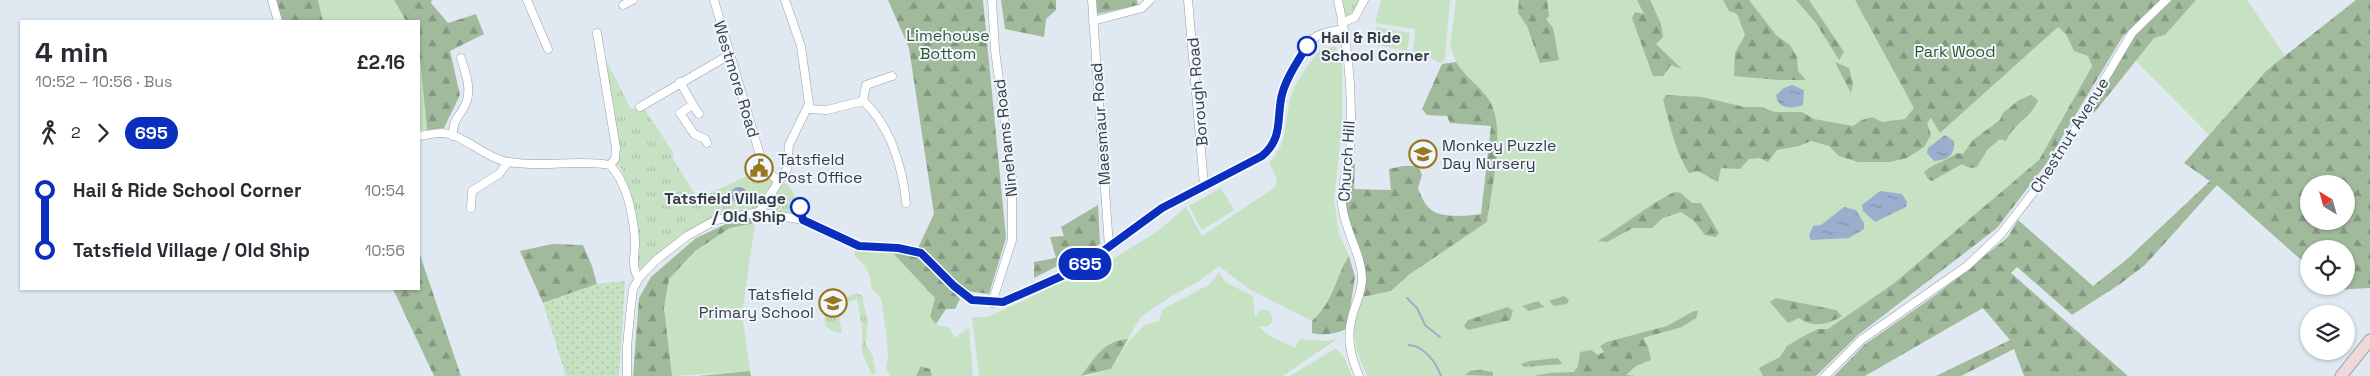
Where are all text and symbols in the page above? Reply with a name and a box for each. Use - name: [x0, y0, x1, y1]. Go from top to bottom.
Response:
- street label: Westmore Road: [709, 18, 764, 140]
- park label: Limehouse Bottom: [906, 25, 990, 64]
- place label: Hail & Ride School Corner: [1321, 27, 1430, 66]
- text: 4 min: [35, 34, 109, 70]
- marker: Hail & Ride School Corner: [1297, 36, 1317, 56]
- street label: Borough Road: [1182, 37, 1213, 147]
- park label: Park Wood: [1914, 41, 1996, 62]
- text: £2.16: [357, 50, 405, 75]
- street label: Maesmaur Road: [1086, 62, 1115, 186]
- text: 10:52 – 10:56 · Bus: [35, 71, 173, 92]
- street label: Chestnut Avenue: [2025, 74, 2113, 197]
- street label: Ninehams Road: [989, 78, 1022, 198]
- icon: walk: [35, 119, 63, 147]
- icon: forward: [89, 119, 117, 147]
- street label: Church Hill: [1333, 120, 1360, 202]
- text: 695: [135, 121, 168, 144]
- text: 2: [71, 122, 81, 143]
- place label: Monkey Puzzle Day Nursery: [1442, 135, 1557, 174]
- school or university icon: Monkey Puzzle Day Nursery: [1408, 139, 1438, 169]
- place label: Tatsfield Post Office: [778, 149, 862, 188]
- public building icon: Tatsfield Post Office: [744, 153, 774, 183]
- north arrow: [2300, 175, 2355, 230]
- map controls: [2300, 175, 2355, 360]
- text: Hail & Ride School Corner: [73, 178, 301, 203]
- text: 10:54: [364, 180, 405, 201]
- place label: Tatsfield Village / Old Ship: [664, 188, 786, 227]
- marker: Tatsfield Village / Old Ship: [790, 197, 810, 217]
- text: Tatsfield Village / Old Ship: [73, 238, 310, 263]
- text: 10:56: [365, 240, 405, 261]
- button: locate: [2300, 240, 2355, 295]
- line badge: 695: [1056, 248, 1114, 280]
- text: 695: [1068, 252, 1102, 275]
- place label: Tatsfield Primary School: [699, 284, 814, 323]
- school or university icon: Tatsfield Primary School: [818, 288, 848, 318]
- button: layers: [2300, 305, 2355, 360]

